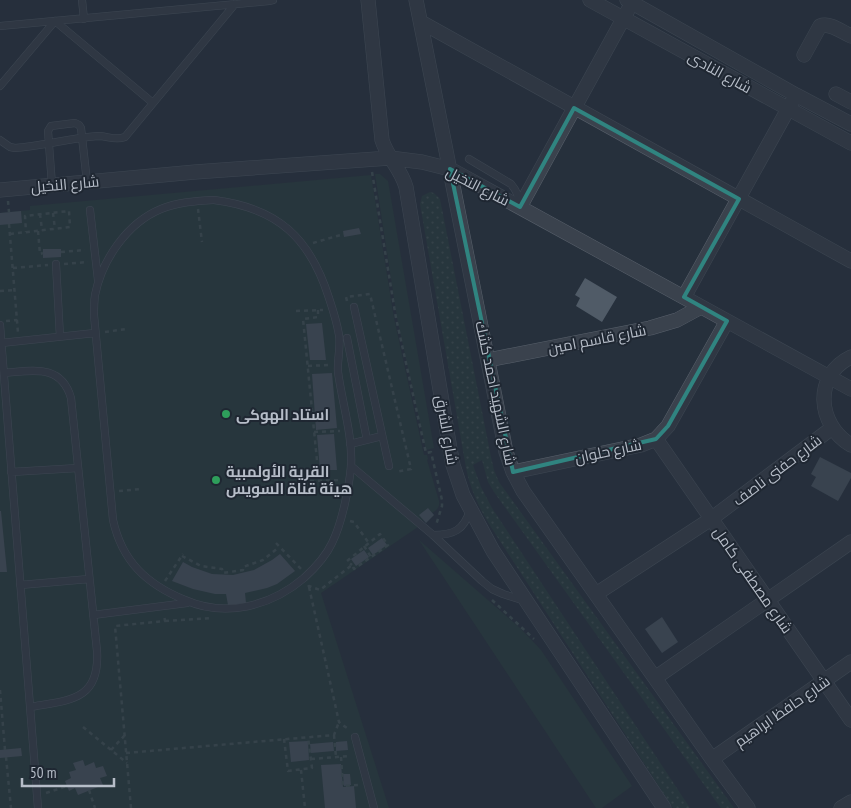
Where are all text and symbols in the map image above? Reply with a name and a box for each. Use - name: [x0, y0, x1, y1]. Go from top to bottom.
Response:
- street label: شارع النادى: [684, 47, 755, 99]
- street label: شارع النخيل: [442, 162, 513, 212]
- street label: شارع النخيل: [30, 172, 100, 198]
- street label: شارع الشهيد احمد كشك: [469, 319, 521, 467]
- street label: شارع قاسم امين: [546, 320, 648, 360]
- street label: شارع الشرق: [430, 394, 462, 467]
- place label: استاد الهوكى: [236, 405, 329, 424]
- marker: استاد الهوكى: [220, 408, 232, 420]
- street label: شارع حفنى ناصف: [729, 430, 826, 511]
- street label: شارع حلوان: [573, 435, 644, 469]
- place label: القرية الأولمبية هيئة قناة السويس: [226, 462, 352, 498]
- marker: القرية الأولمبية هيئة قناة السويس: [210, 474, 222, 486]
- street label: شارع مصطفى كامل: [707, 523, 797, 638]
- street label: شارع حافظ ابراهيم: [731, 671, 834, 753]
- scale bar: [22, 756, 115, 788]
- text: 50 m: [30, 763, 56, 782]

